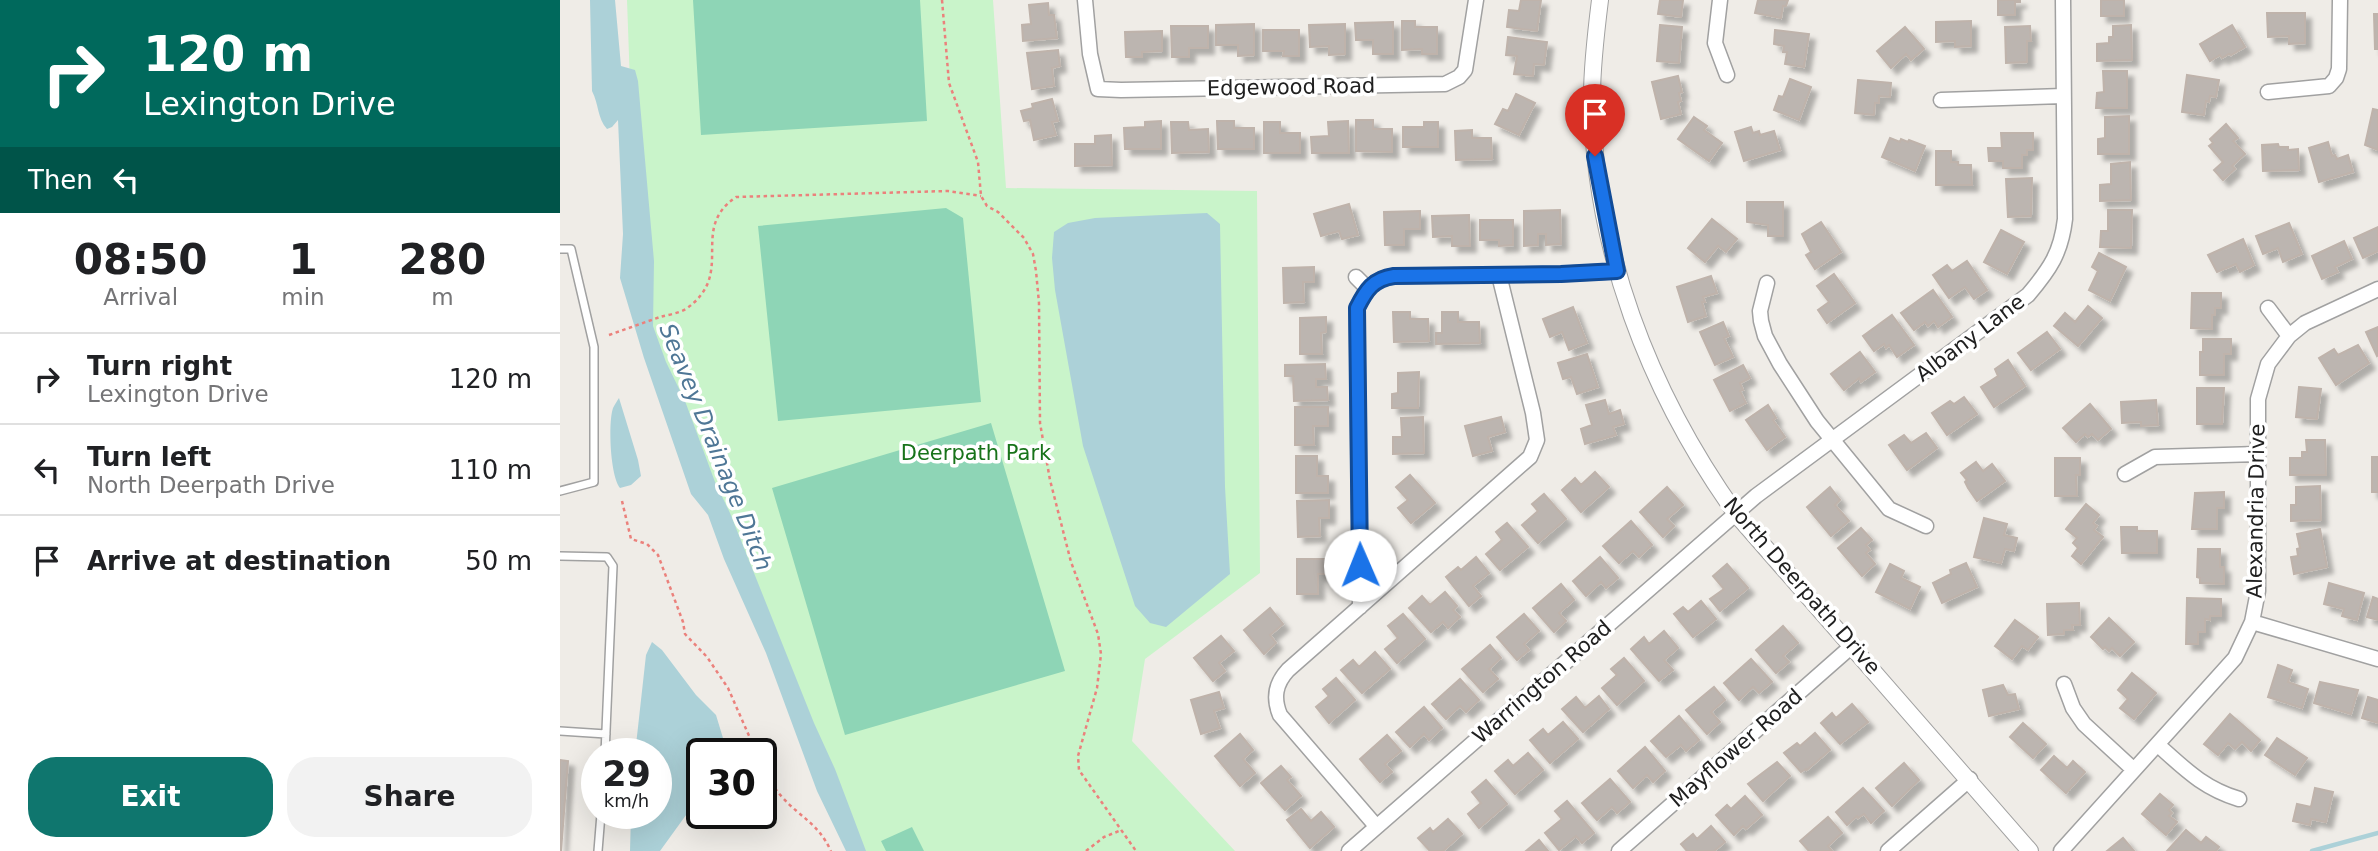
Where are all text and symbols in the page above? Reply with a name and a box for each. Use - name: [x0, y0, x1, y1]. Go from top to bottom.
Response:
- text: 120 m: [143, 26, 313, 83]
- icon: right: [28, 28, 119, 119]
- street label: Edgewood Road: [1207, 74, 1375, 100]
- pin: [1565, 84, 1625, 156]
- text: Lexington Drive: [143, 85, 396, 123]
- icon: arrive: [1576, 95, 1614, 133]
- icon: left: [107, 161, 145, 199]
- text: Then: [28, 165, 93, 195]
- text: 08:50: [74, 235, 208, 284]
- text: 1: [288, 235, 318, 284]
- text: 280: [399, 235, 486, 284]
- text: Arrival: [103, 284, 178, 310]
- text: min: [281, 284, 325, 310]
- text: m: [431, 284, 454, 310]
- street label: Albany Lane: [1911, 289, 2029, 387]
- water label: Seavey Drainage Ditch: [654, 320, 778, 574]
- text: Turn right: [87, 351, 232, 381]
- icon: right: [28, 360, 66, 398]
- text: 120 m: [449, 364, 532, 394]
- text: Lexington Drive: [87, 381, 269, 407]
- street label: Alexandria Drive: [2242, 423, 2270, 599]
- park label: Deerpath Park: [901, 441, 1052, 465]
- text: Turn left: [87, 442, 211, 472]
- icon: left: [28, 451, 66, 489]
- text: 110 m: [449, 455, 532, 485]
- text: North Deerpath Drive: [87, 472, 335, 498]
- street label: North Deerpath Drive: [1719, 493, 1885, 679]
- position arrow: [1323, 528, 1397, 602]
- icon: arrive: [28, 542, 66, 580]
- text: Arrive at destination: [87, 546, 391, 576]
- text: 50 m: [465, 546, 532, 576]
- street label: Warrington Road: [1468, 615, 1616, 749]
- street label: Mayflower Road: [1665, 684, 1807, 812]
- speed limit sign: 30: [686, 738, 777, 829]
- text: 29: [602, 754, 651, 794]
- button: Exit: [28, 757, 273, 837]
- button: Share: [287, 757, 532, 837]
- text: km/h: [604, 790, 649, 811]

